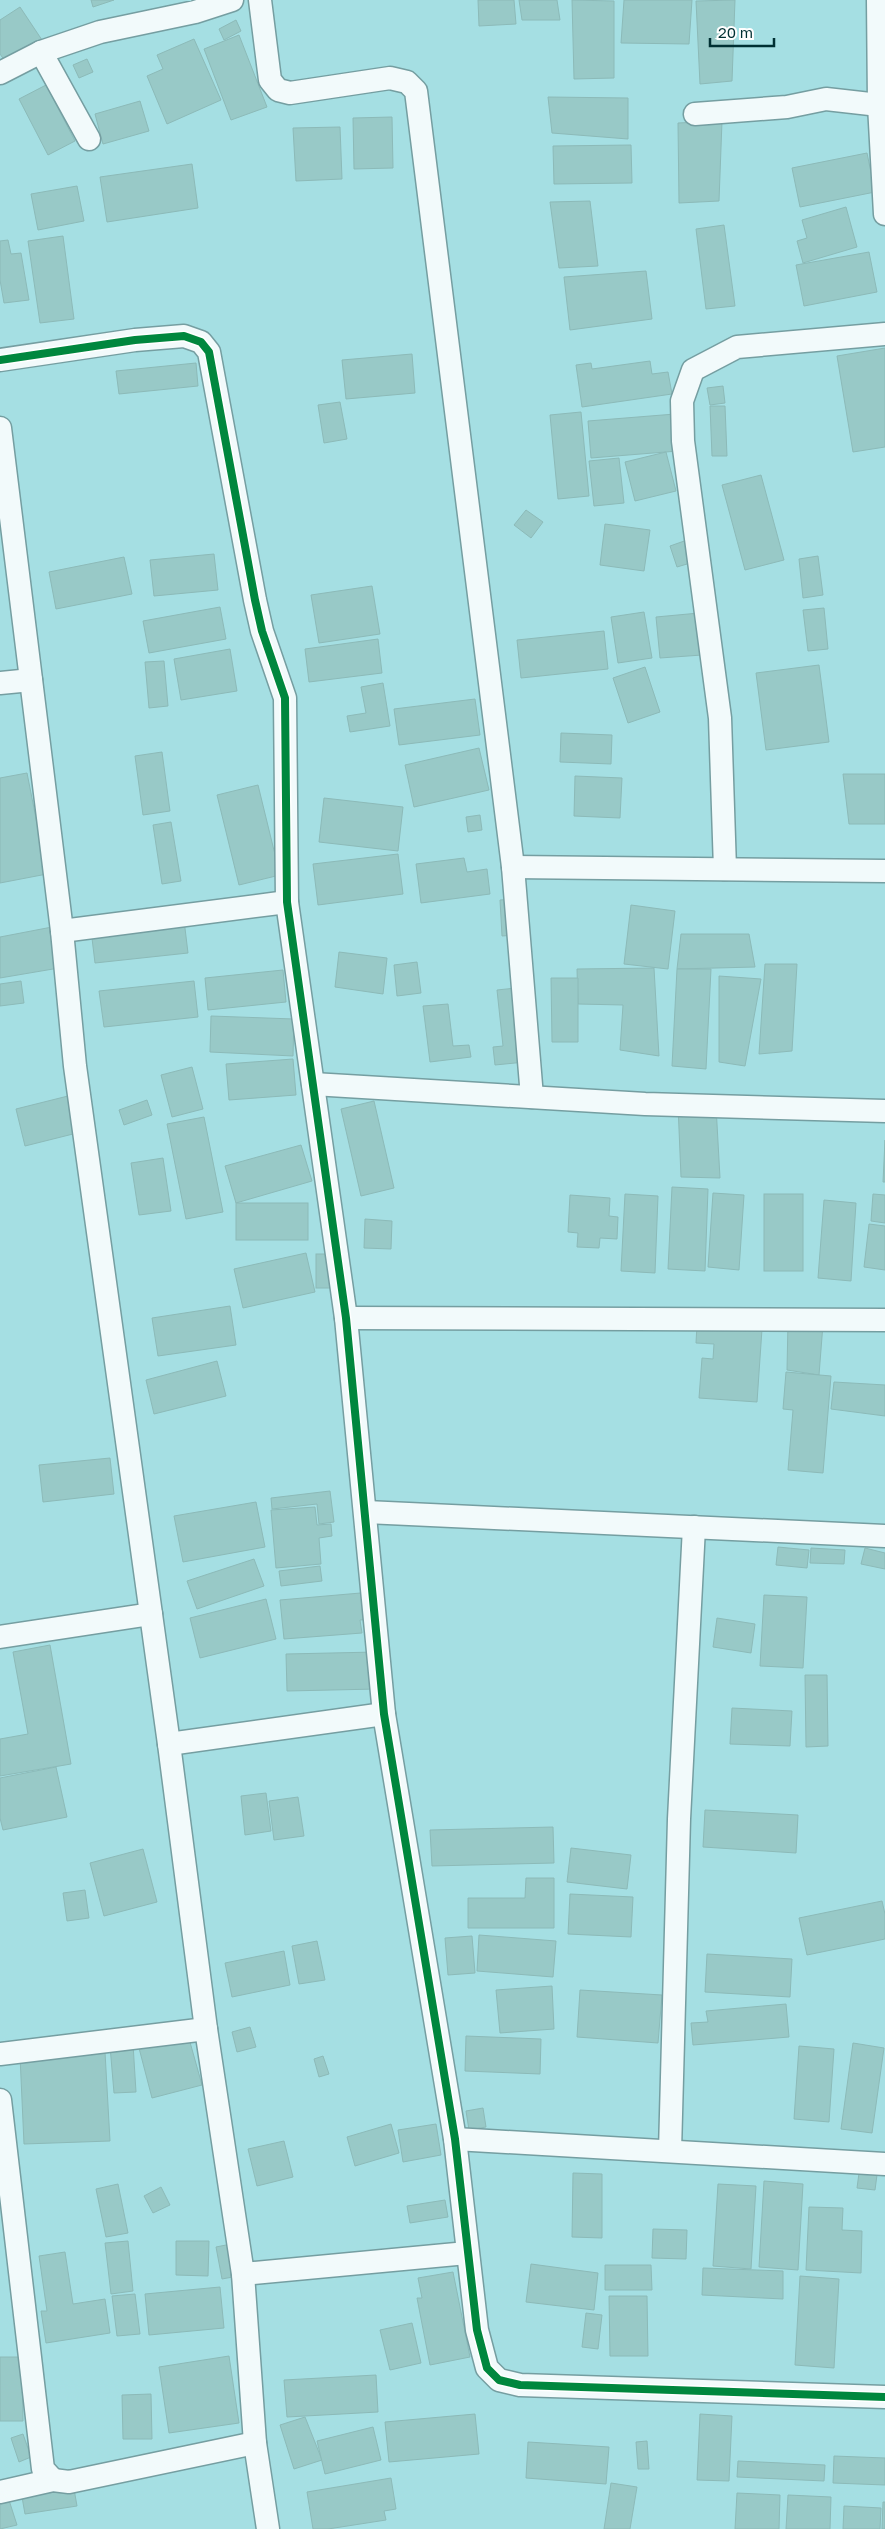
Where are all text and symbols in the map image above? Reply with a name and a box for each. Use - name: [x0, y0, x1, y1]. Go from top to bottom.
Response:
- scale bar: [710, 15, 774, 47]
- text: 20 m: [718, 23, 753, 41]

